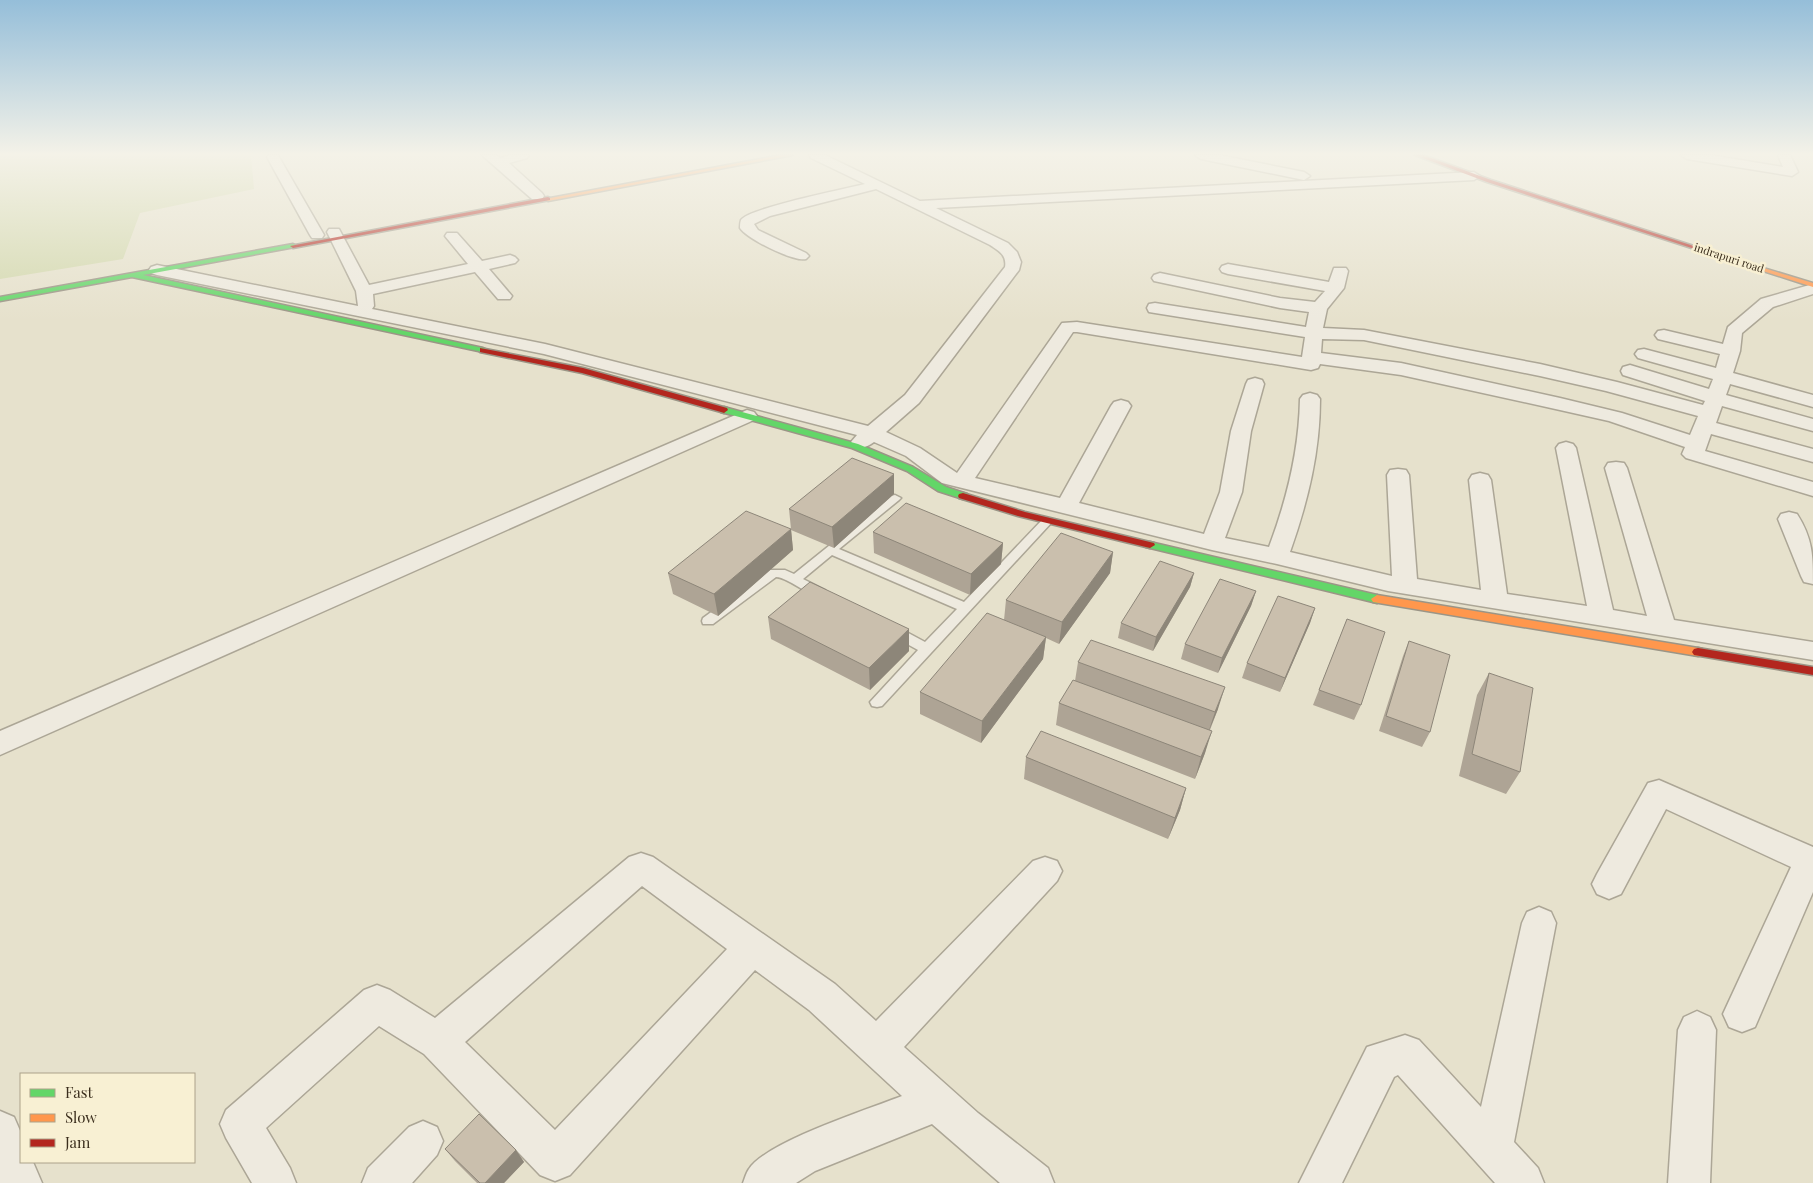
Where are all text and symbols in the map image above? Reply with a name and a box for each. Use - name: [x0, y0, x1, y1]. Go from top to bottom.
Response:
- street label: indrapuri road: [1692, 239, 1767, 276]
- legend: [20, 1073, 195, 1163]
- text: Fast: [65, 1082, 94, 1102]
- text: Slow: [65, 1107, 97, 1127]
- text: Jam: [64, 1132, 91, 1152]

